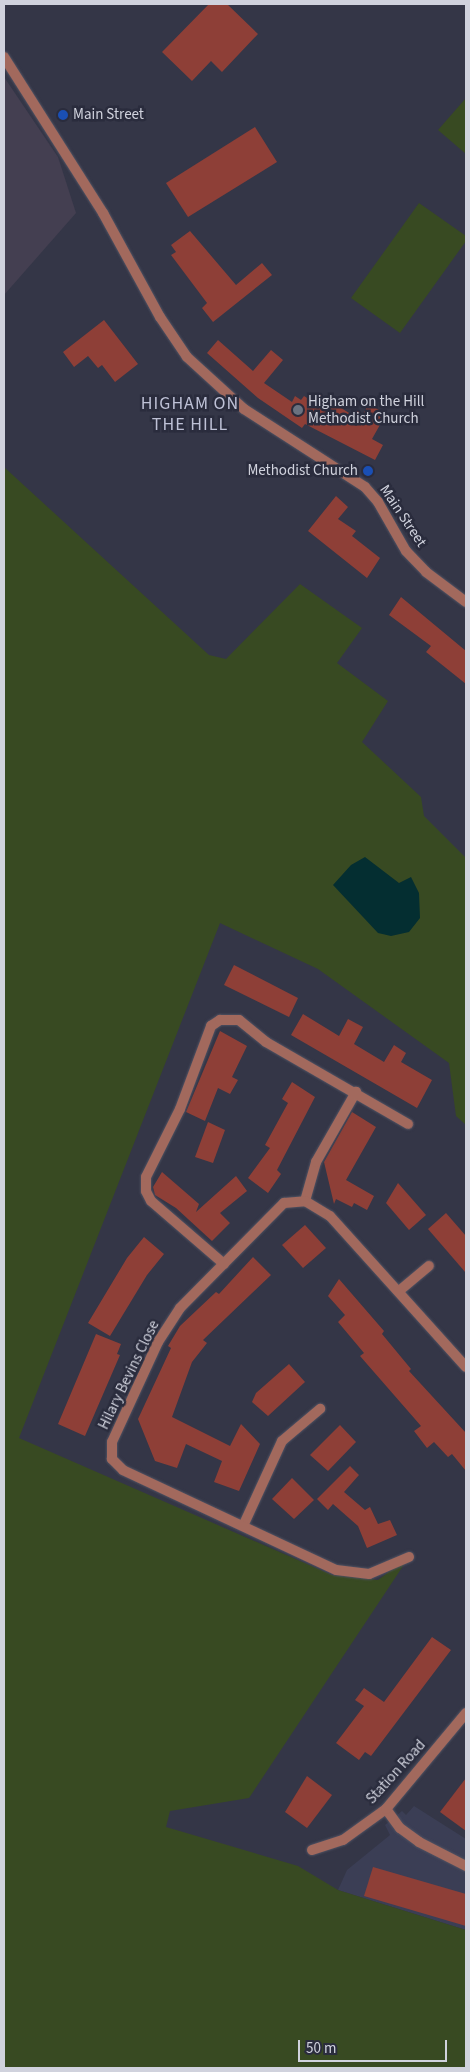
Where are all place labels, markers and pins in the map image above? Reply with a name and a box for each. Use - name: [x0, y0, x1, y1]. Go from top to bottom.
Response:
- place label: Main Street: [73, 106, 144, 124]
- marker: Main Street: [57, 109, 69, 121]
- place label: Higham on the Hill Methodist Church: [308, 392, 424, 427]
- marker: Higham on the Hill Methodist Church: [292, 404, 304, 416]
- place label: Methodist Church: [247, 462, 358, 480]
- marker: Methodist Church: [362, 465, 374, 477]

